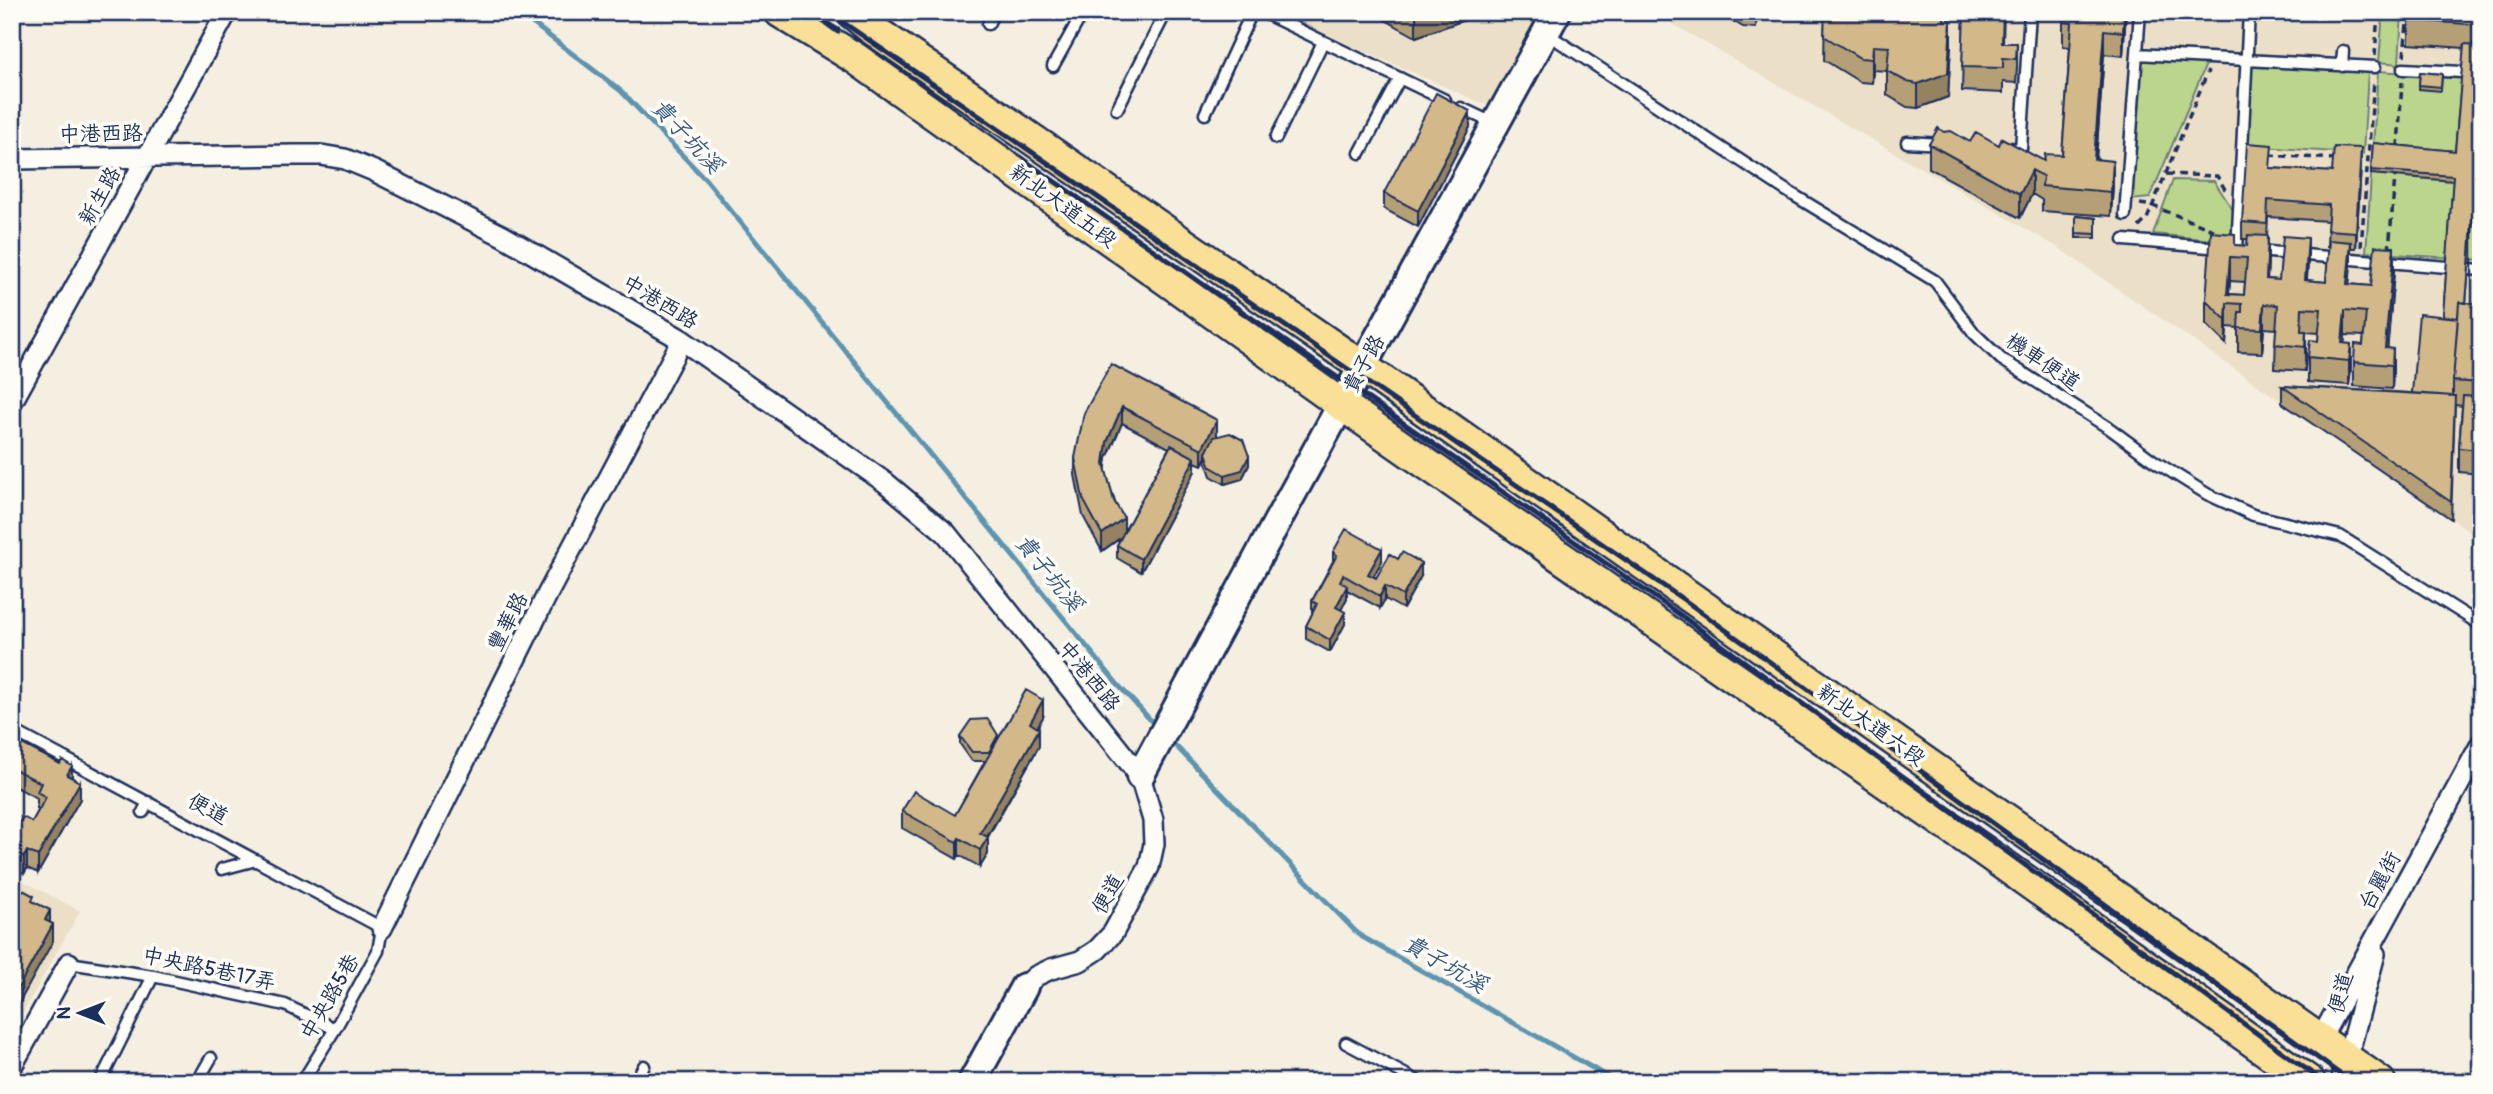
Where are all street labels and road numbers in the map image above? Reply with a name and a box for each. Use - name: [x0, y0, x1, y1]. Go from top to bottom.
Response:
- street label: 中港西路: [59, 120, 143, 148]
- street label: 新北大道五段: [1004, 158, 1122, 254]
- street label: 新生路: [73, 162, 127, 230]
- street label: 中港西路: [617, 269, 703, 335]
- street label: 機車便道: [2001, 327, 2085, 397]
- street label: 貴子路: [1337, 330, 1391, 398]
- street label: 豐華路: [482, 588, 534, 656]
- street label: 中港西路: [1052, 635, 1126, 717]
- street label: 新北大道六段: [1812, 678, 1930, 772]
- street label: 便道: [183, 787, 233, 831]
- street label: 台麗街: [2353, 847, 2407, 915]
- street label: 便道: [1086, 869, 1130, 919]
- street label: 中央路5巷17弄: [140, 942, 278, 996]
- street label: 中央路5巷: [294, 949, 366, 1045]
- street label: 便道: [2323, 969, 2359, 1017]

